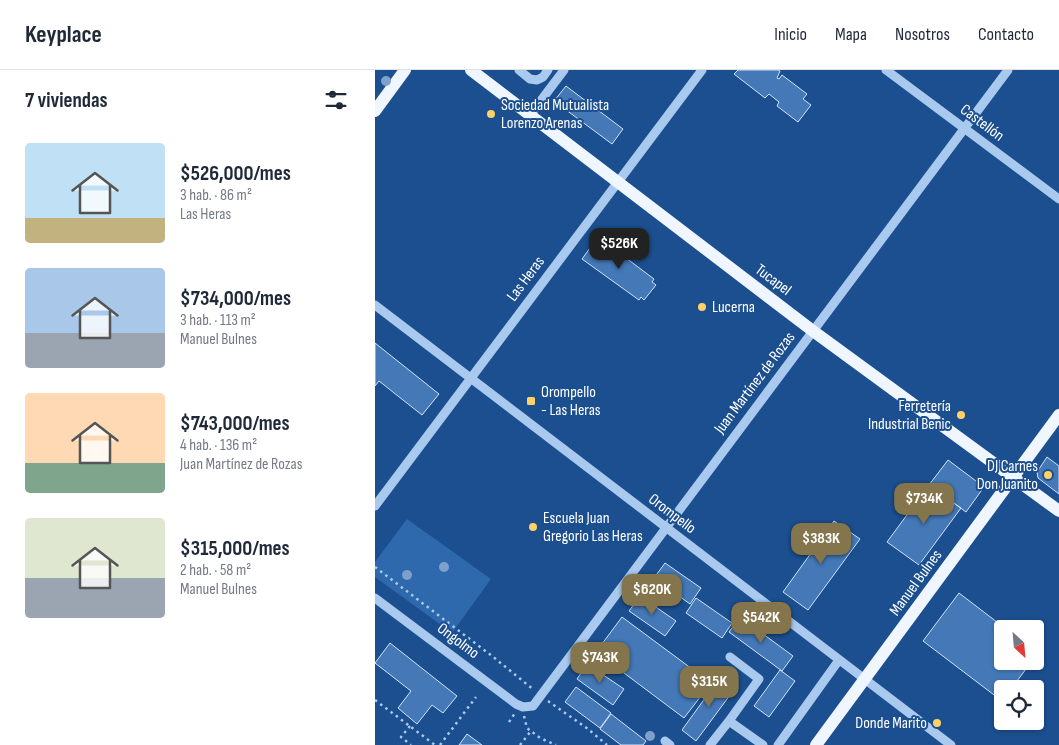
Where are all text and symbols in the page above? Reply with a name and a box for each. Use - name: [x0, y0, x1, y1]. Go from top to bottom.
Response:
- text: Keyplace: [25, 20, 102, 49]
- text: Inicio: [774, 24, 807, 45]
- text: Mapa: [835, 24, 867, 45]
- text: Nosotros: [895, 24, 950, 45]
- text: Contacto: [978, 24, 1034, 45]
- icon: filters: [322, 86, 350, 114]
- text: 7 viviendas: [25, 88, 108, 113]
- place label: Sociedad Mutualista Lorenzo Arenas: [501, 96, 609, 133]
- street label: Castellón: [956, 100, 1008, 146]
- marker: Sociedad Mutualista Lorenzo Arenas: [485, 108, 497, 120]
- text: $526,000/mes: [180, 161, 291, 186]
- icon: home: [65, 163, 125, 223]
- text: 3 hab. · 86 m²: [180, 186, 252, 205]
- text: Las Heras: [180, 205, 231, 224]
- pin: $526K: [584, 228, 654, 270]
- text: $526K: [600, 234, 638, 253]
- street label: Las Heras: [503, 253, 549, 305]
- street label: Tucapel: [751, 260, 795, 300]
- text: $734,000/mes: [180, 286, 291, 311]
- icon: home: [65, 288, 125, 348]
- place label: Lucerna: [712, 298, 755, 317]
- marker: Lucerna: [696, 301, 708, 313]
- text: 3 hab. · 113 m²: [180, 311, 256, 330]
- street label: Juan Martínez de Rozas: [710, 328, 800, 438]
- text: Manuel Bulnes: [180, 330, 257, 349]
- place label: Orompello - Las Heras: [541, 383, 601, 420]
- marker: Orompello - Las Heras: [525, 395, 537, 407]
- place label: Ferretería Industrial Benic: [868, 397, 951, 434]
- marker: Ferretería Industrial Benic: [955, 409, 967, 421]
- text: $743,000/mes: [180, 411, 290, 436]
- icon: home: [65, 413, 125, 473]
- text: 4 hab. · 136 m²: [180, 436, 257, 455]
- text: Juan Martínez de Rozas: [180, 455, 302, 474]
- place label: DJ Carnes Don Juanito: [977, 457, 1038, 494]
- marker: DJ Carnes Don Juanito: [1042, 469, 1054, 481]
- pin: $734K: [889, 482, 959, 525]
- text: $734K: [905, 489, 943, 508]
- street label: Orompello: [644, 490, 700, 538]
- place label: Escuela Juan Gregorio Las Heras: [543, 509, 643, 546]
- marker: Escuela Juan Gregorio Las Heras: [527, 521, 539, 533]
- pin: $383K: [786, 522, 856, 565]
- text: $383K: [802, 529, 840, 548]
- text: $315,000/mes: [180, 536, 290, 561]
- icon: home: [65, 538, 125, 598]
- street label: Manuel Bulnes: [886, 546, 946, 620]
- text: 2 hab. · 58 m²: [180, 561, 251, 580]
- pin: $620K: [617, 574, 687, 616]
- text: Manuel Bulnes: [180, 580, 257, 599]
- text: $620K: [633, 580, 671, 599]
- pin: $542K: [726, 602, 796, 644]
- text: $542K: [742, 608, 780, 627]
- street label: Ongolmo: [433, 619, 483, 663]
- north arrow: [994, 620, 1044, 670]
- map controls: [994, 620, 1044, 730]
- pin: $743K: [565, 642, 635, 684]
- text: $743K: [582, 648, 618, 667]
- pin: $315K: [674, 666, 744, 708]
- text: $315K: [691, 672, 727, 691]
- button: locate: [994, 680, 1044, 730]
- place label: Donde Marito: [855, 714, 927, 733]
- marker: Donde Marito: [931, 717, 943, 729]

